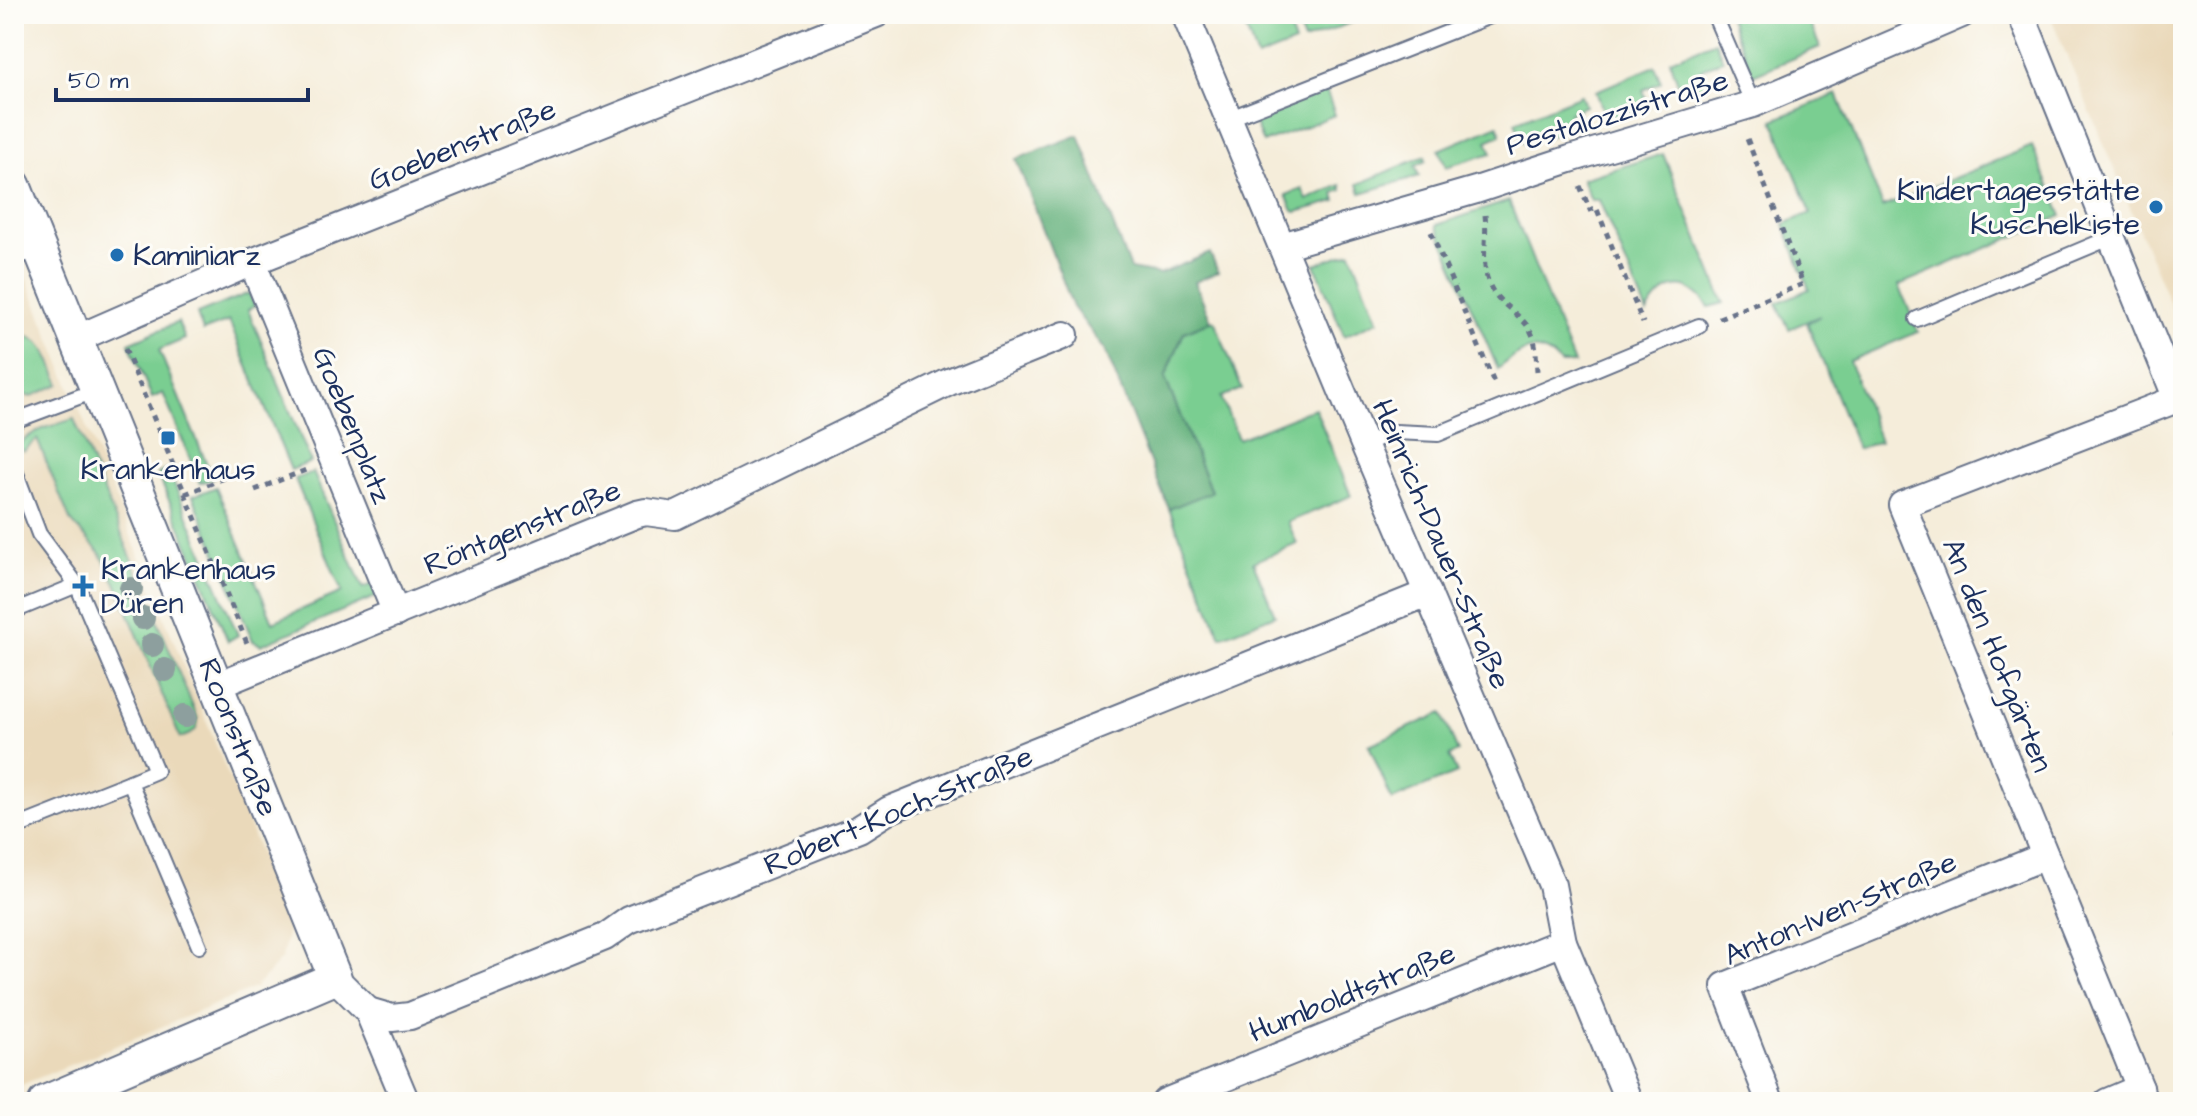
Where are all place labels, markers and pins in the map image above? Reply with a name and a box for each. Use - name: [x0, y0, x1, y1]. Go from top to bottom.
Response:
- place label: Kindertagesstätte Kuschelkiste: [1897, 170, 2140, 246]
- marker: Kindertagesstätte Kuschelkiste: [2147, 198, 2165, 216]
- place label: Kaminiarz: [133, 235, 261, 277]
- marker: Kaminiarz: [108, 246, 126, 264]
- marker: Krankenhaus: [159, 429, 177, 447]
- place label: Krankenhaus: [80, 449, 256, 491]
- place label: Krankenhaus Düren: [101, 549, 276, 625]
- marker: Krankenhaus Düren: [72, 575, 94, 597]

